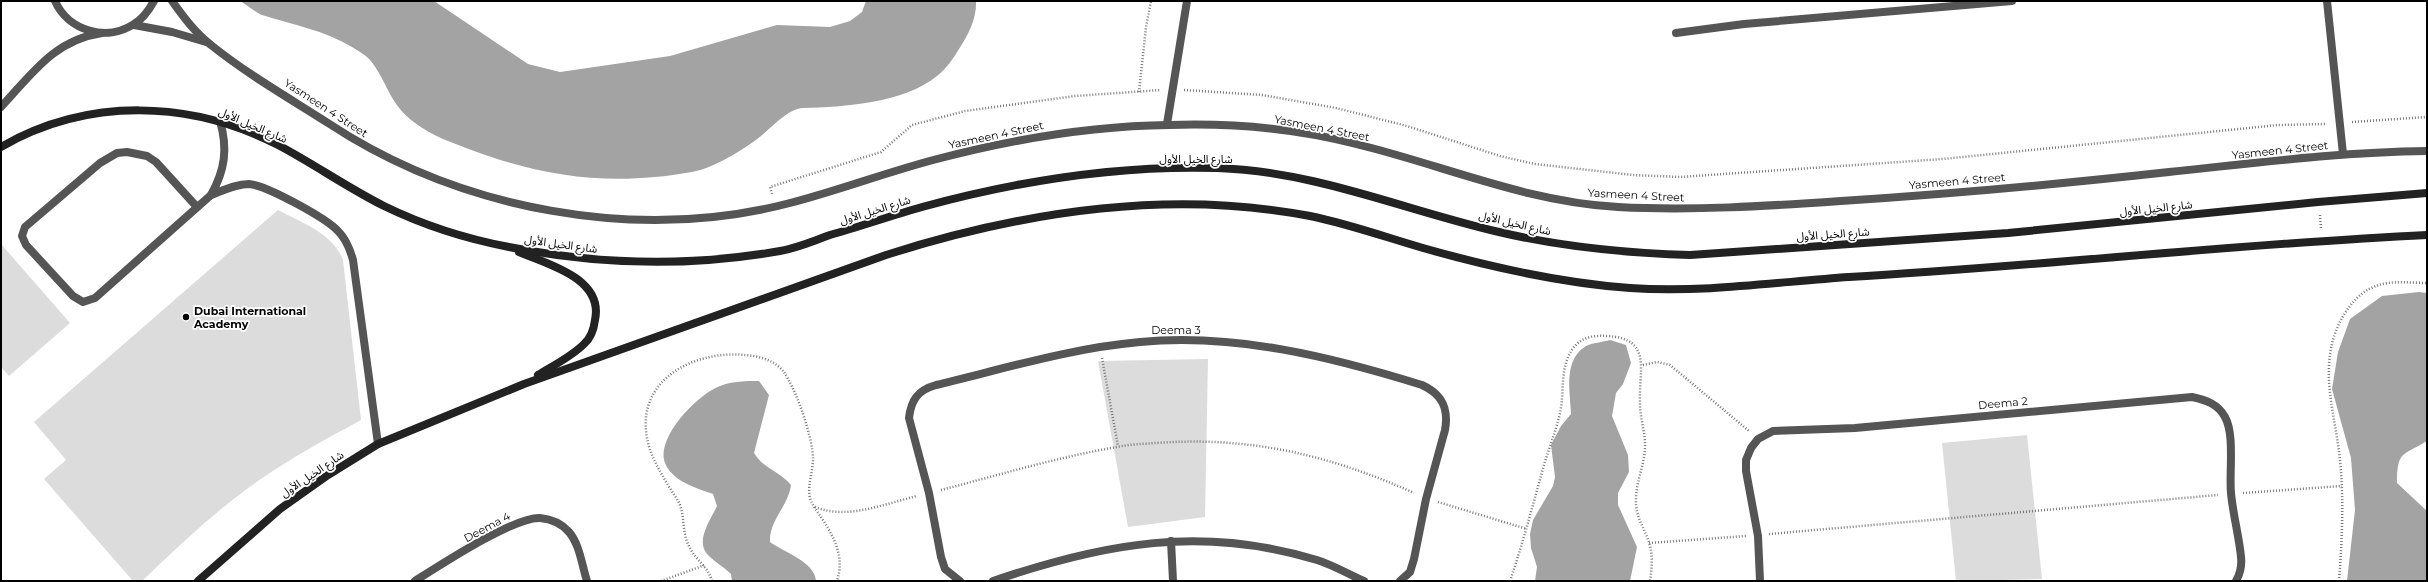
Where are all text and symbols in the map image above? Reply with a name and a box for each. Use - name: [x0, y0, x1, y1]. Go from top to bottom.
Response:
- street label: Yasmeen 4 Street: [282, 76, 371, 141]
- street label: شارع الخيل الأول: [216, 104, 290, 147]
- street label: Yasmeen 4 Street: [1273, 112, 1371, 144]
- street label: Yasmeen 4 Street: [947, 118, 1045, 152]
- street label: Yasmeen 4 Street: [2231, 138, 2329, 162]
- street label: شارع الخيل الأول: [1159, 152, 1233, 167]
- street label: Yasmeen 4 Street: [1908, 170, 2006, 192]
- street label: Yasmeen 4 Street: [1587, 185, 1685, 205]
- street label: شارع الخيل الأول: [838, 192, 913, 228]
- street label: شارع الخيل الأول: [2119, 197, 2194, 220]
- street label: شارع الخيل الأول: [1477, 208, 1553, 239]
- street label: شارع الخيل الأول: [1796, 224, 1871, 245]
- street label: شارع الخيل الأول: [524, 232, 599, 257]
- place label: Dubai International Academy: [193, 304, 306, 331]
- marker: Dubai International Academy: [181, 312, 191, 322]
- street label: Deema 3: [1151, 323, 1201, 337]
- street label: Deema 2: [1978, 394, 2028, 412]
- street label: شارع الخيل الأول: [278, 447, 347, 501]
- street label: Deema 4: [461, 509, 513, 545]

